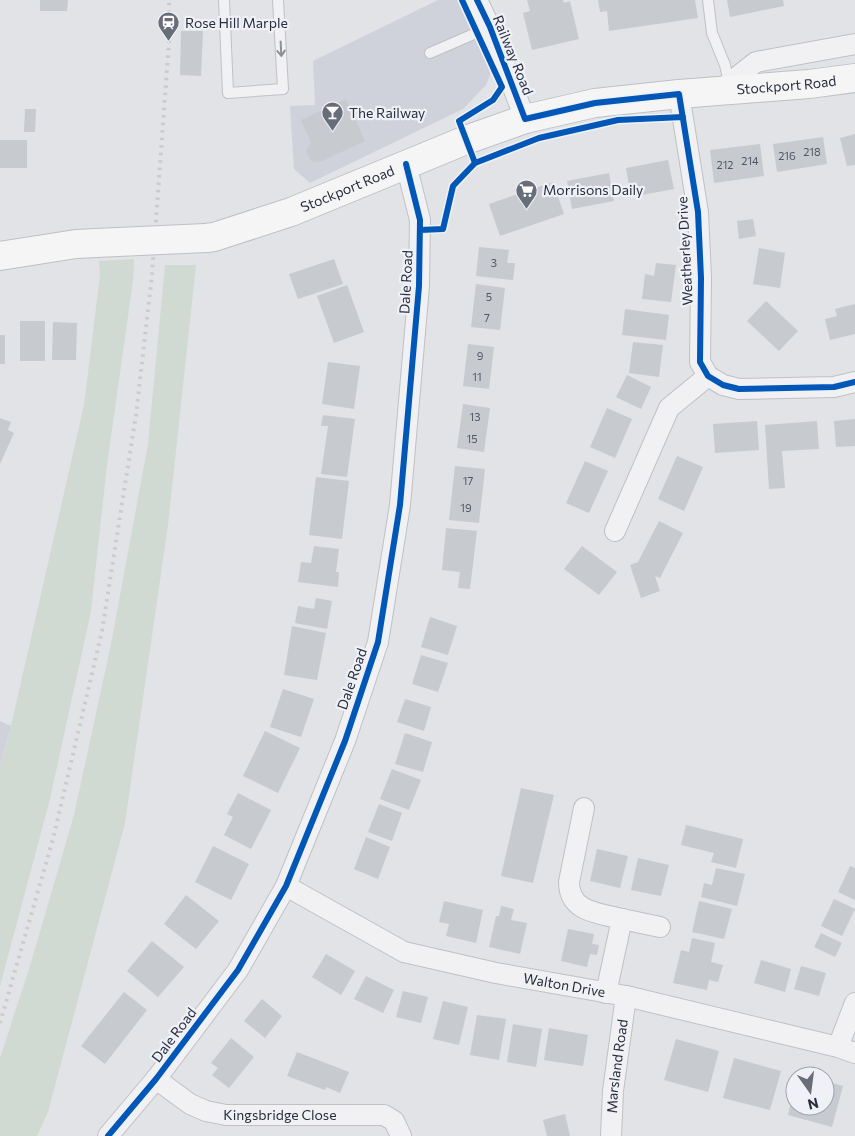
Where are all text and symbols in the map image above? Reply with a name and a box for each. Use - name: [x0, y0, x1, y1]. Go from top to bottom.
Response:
- station icon: Rose Hill Marple: [157, 11, 181, 42]
- street label: Railway Road: [490, 12, 537, 97]
- place label: Rose Hill Marple: [185, 14, 288, 31]
- one-way arrow: [276, 40, 285, 56]
- street label: Stockport Road: [736, 72, 837, 98]
- bar icon: The Railway: [321, 101, 345, 132]
- place label: The Railway: [349, 104, 425, 121]
- house number: 218: [803, 145, 821, 158]
- house number: 216: [778, 149, 796, 162]
- house number: 214: [741, 154, 759, 167]
- house number: 212: [717, 158, 733, 171]
- street label: Stockport Road: [298, 161, 397, 215]
- supermarket icon: Morrisons Daily: [515, 178, 539, 209]
- place label: Morrisons Daily: [543, 181, 643, 198]
- street label: Weatherley Drive: [673, 196, 696, 306]
- street label: Dale Road: [395, 250, 416, 314]
- house number: 3: [491, 256, 497, 269]
- house number: 5: [486, 290, 492, 303]
- house number: 7: [484, 311, 490, 324]
- house number: 9: [477, 349, 484, 362]
- house number: 11: [472, 370, 482, 383]
- house number: 13: [470, 410, 480, 423]
- house number: 15: [466, 432, 478, 445]
- house number: 17: [463, 474, 473, 487]
- house number: 19: [460, 501, 472, 514]
- street label: Dale Road: [333, 646, 370, 712]
- street label: Walton Drive: [522, 969, 607, 1000]
- street label: Dale Road: [148, 1004, 200, 1065]
- street label: Marsland Road: [603, 1018, 631, 1114]
- north arrow: [785, 1066, 835, 1116]
- text: N: [806, 1095, 820, 1114]
- street label: Kingsbridge Close: [223, 1106, 337, 1123]

